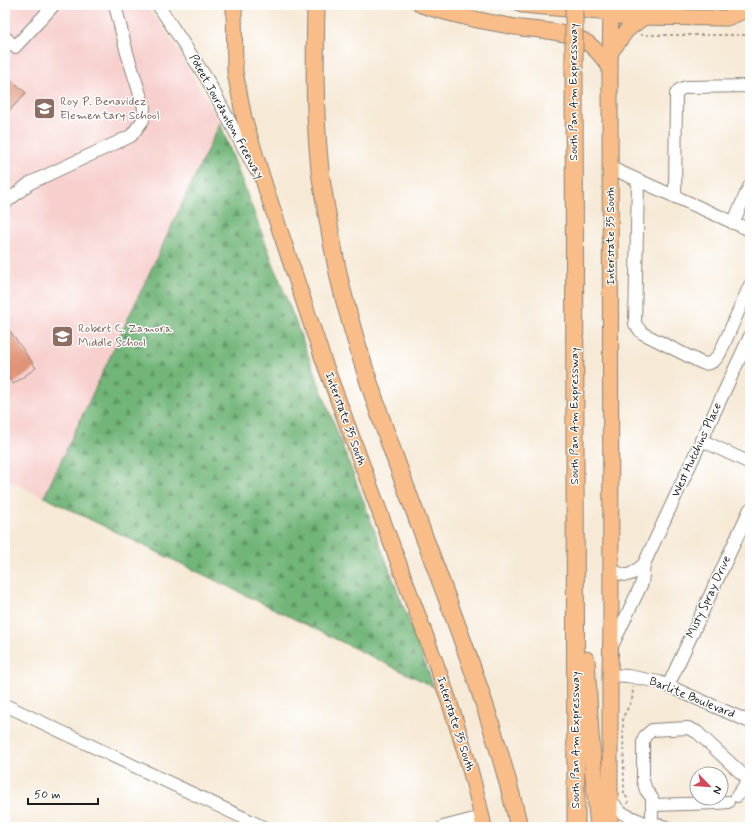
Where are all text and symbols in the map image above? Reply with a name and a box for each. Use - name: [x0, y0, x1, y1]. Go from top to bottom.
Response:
- street label: South Pan Am Expressway: [566, 23, 582, 161]
- street label: Poteet Jourdanton Freeway: [185, 52, 267, 183]
- place label: Roy P. Benavidez Elementary School: [60, 94, 160, 124]
- school or university icon: Roy P. Benavidez Elementary School: [31, 96, 57, 122]
- street label: Interstate 35 South: [603, 187, 619, 285]
- place label: Robert C. Zamora Middle School: [78, 321, 173, 351]
- school or university icon: Robert C. Zamora Middle School: [50, 323, 76, 349]
- street label: South Pan Am Expressway: [567, 347, 583, 485]
- street label: Interstate 35 South: [321, 370, 369, 468]
- street label: West Hutchins Place: [668, 400, 726, 500]
- street label: Misty Spray Drive: [683, 553, 735, 641]
- street label: South Pan Am Expressway: [568, 671, 584, 809]
- street label: Barlite Boulevard: [647, 673, 737, 723]
- street label: Interstate 35 South: [432, 675, 478, 773]
- north arrow: [689, 766, 729, 806]
- scale bar: [28, 780, 98, 806]
- text: N: [709, 784, 725, 796]
- text: 50 m: [34, 787, 61, 803]

